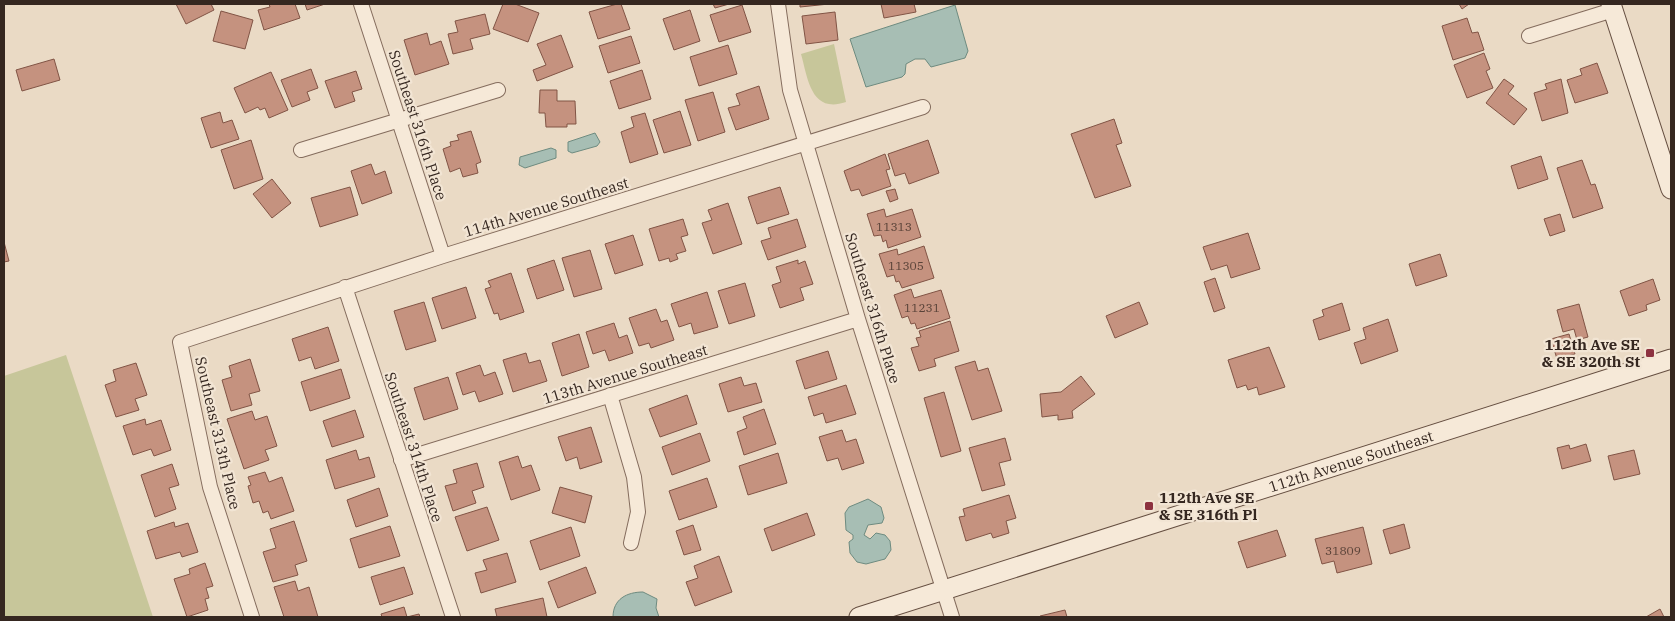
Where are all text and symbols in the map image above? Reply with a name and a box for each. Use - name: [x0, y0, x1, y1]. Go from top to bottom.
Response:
- street label: Southeast 316th Place: [385, 48, 451, 202]
- street label: 114th Avenue Southeast: [461, 173, 631, 241]
- house number: 11313: [876, 219, 912, 234]
- street label: Southeast 316th Place: [841, 230, 905, 386]
- house number: 11305: [888, 258, 924, 273]
- house number: 11231: [904, 300, 940, 315]
- place label: 112th Ave SE & SE 320th St: [1542, 335, 1640, 371]
- street label: 113th Avenue Southeast: [540, 340, 710, 408]
- marker: 112th Ave SE & SE 320th St: [1644, 347, 1656, 359]
- street label: Southeast 313th Place: [191, 355, 245, 511]
- street label: Southeast 314th Place: [381, 370, 447, 524]
- street label: 112th Avenue Southeast: [1266, 426, 1435, 496]
- place label: 112th Ave SE & SE 316th Pl: [1159, 488, 1258, 524]
- marker: 112th Ave SE & SE 316th Pl: [1143, 500, 1155, 512]
- house number: 31809: [1325, 543, 1361, 558]

